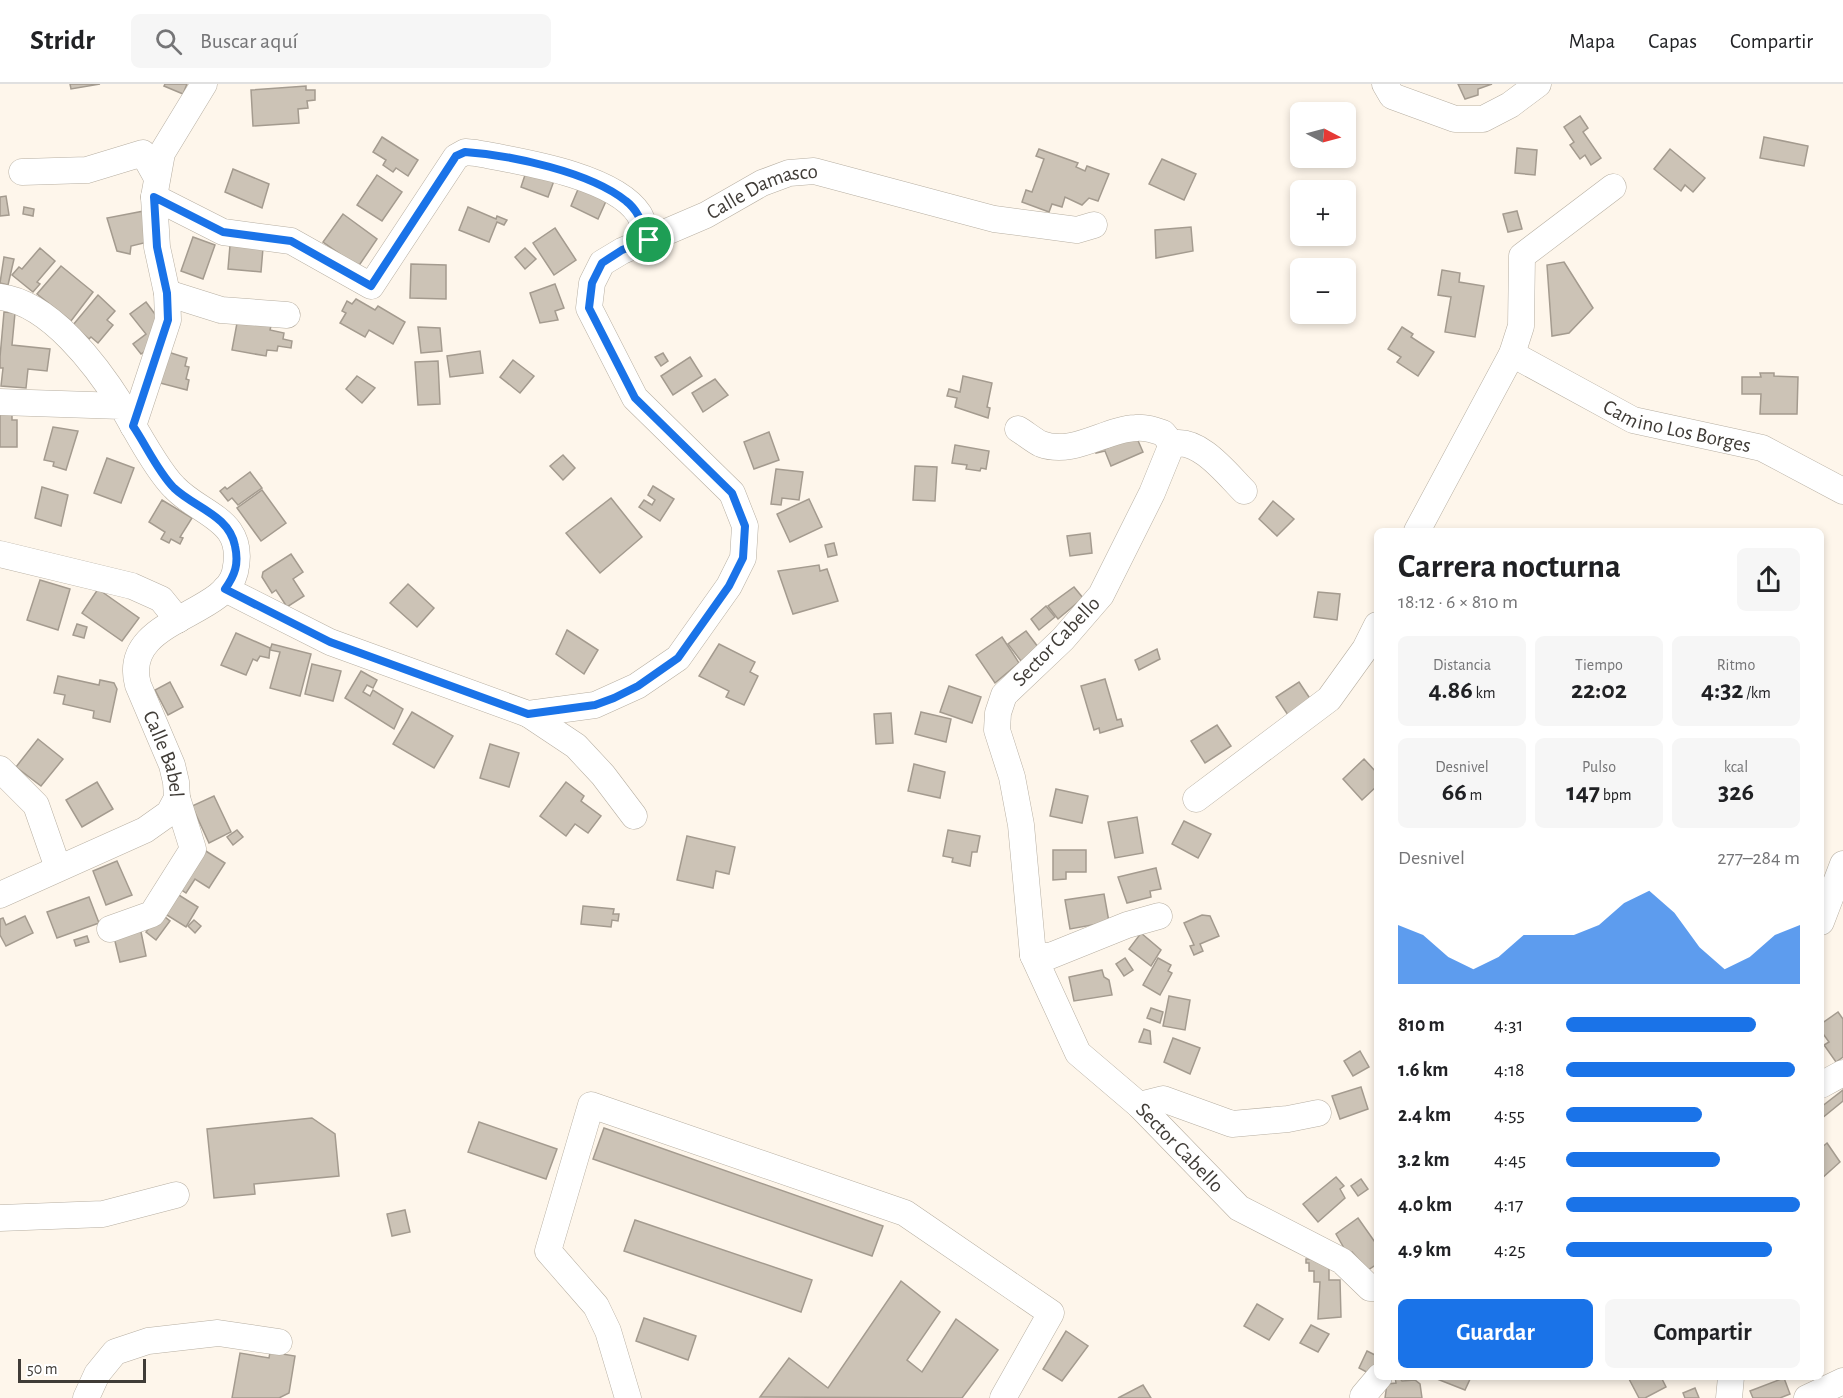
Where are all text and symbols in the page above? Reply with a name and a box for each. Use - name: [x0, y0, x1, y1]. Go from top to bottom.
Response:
- search box: [131, 14, 551, 68]
- icon: search: [152, 25, 185, 58]
- text: Stridr: [30, 27, 95, 55]
- text: Buscar aquí: [200, 30, 298, 52]
- text: Mapa: [1569, 31, 1615, 52]
- text: Capas: [1648, 31, 1697, 52]
- text: Compartir: [1730, 31, 1813, 52]
- north arrow: [1290, 102, 1356, 168]
- map controls: [1290, 102, 1356, 324]
- street label: Calle Damasco: [703, 161, 819, 223]
- button: +: [1290, 180, 1356, 246]
- pin: [623, 214, 674, 265]
- icon: arrive: [632, 223, 665, 256]
- button: −: [1290, 258, 1356, 324]
- street label: Camino Los Borges: [1600, 396, 1753, 456]
- button: share: [1737, 548, 1800, 611]
- text: Carrera nocturna: [1398, 551, 1621, 584]
- street label: Sector Cabello: [1009, 592, 1104, 690]
- text: 18:12 · 6 × 810 m: [1398, 592, 1518, 612]
- text: Distancia: [1433, 657, 1491, 673]
- text: Tiempo: [1575, 657, 1623, 673]
- text: Ritmo: [1717, 657, 1755, 673]
- text: 4.86: [1428, 677, 1473, 703]
- text: 22:02: [1571, 677, 1627, 703]
- text: 4:32: [1701, 677, 1744, 703]
- text: km: [1473, 685, 1496, 701]
- text: /km: [1744, 685, 1771, 701]
- street label: Calle Babel: [139, 708, 187, 798]
- text: Desnivel: [1435, 759, 1489, 775]
- text: Pulso: [1582, 759, 1616, 775]
- text: kcal: [1724, 759, 1748, 775]
- text: 66: [1442, 779, 1467, 805]
- text: 147: [1566, 779, 1600, 805]
- text: 326: [1718, 779, 1754, 805]
- text: m: [1467, 787, 1482, 803]
- text: bpm: [1600, 787, 1632, 803]
- text: Desnivel: [1398, 848, 1465, 868]
- text: 277–284 m: [1717, 848, 1800, 868]
- text: 810 m: [1398, 1015, 1445, 1035]
- text: 4:31: [1494, 1015, 1523, 1035]
- text: 1.6 km: [1398, 1060, 1449, 1080]
- text: 4:18: [1494, 1060, 1525, 1080]
- street label: Sector Cabello: [1132, 1099, 1228, 1197]
- text: 2.4 km: [1398, 1105, 1451, 1125]
- text: 4:55: [1494, 1105, 1525, 1125]
- text: 3.2 km: [1398, 1150, 1450, 1170]
- text: 4:45: [1494, 1150, 1526, 1170]
- text: 4.0 km: [1398, 1195, 1452, 1215]
- text: 4:17: [1494, 1195, 1523, 1215]
- text: 4.9 km: [1398, 1240, 1451, 1260]
- text: 4:25: [1494, 1240, 1526, 1260]
- button: Guardar: [1398, 1299, 1593, 1368]
- button: Compartir: [1605, 1299, 1800, 1368]
- scale bar: [18, 1356, 146, 1384]
- text: 50 m: [27, 1361, 58, 1377]

